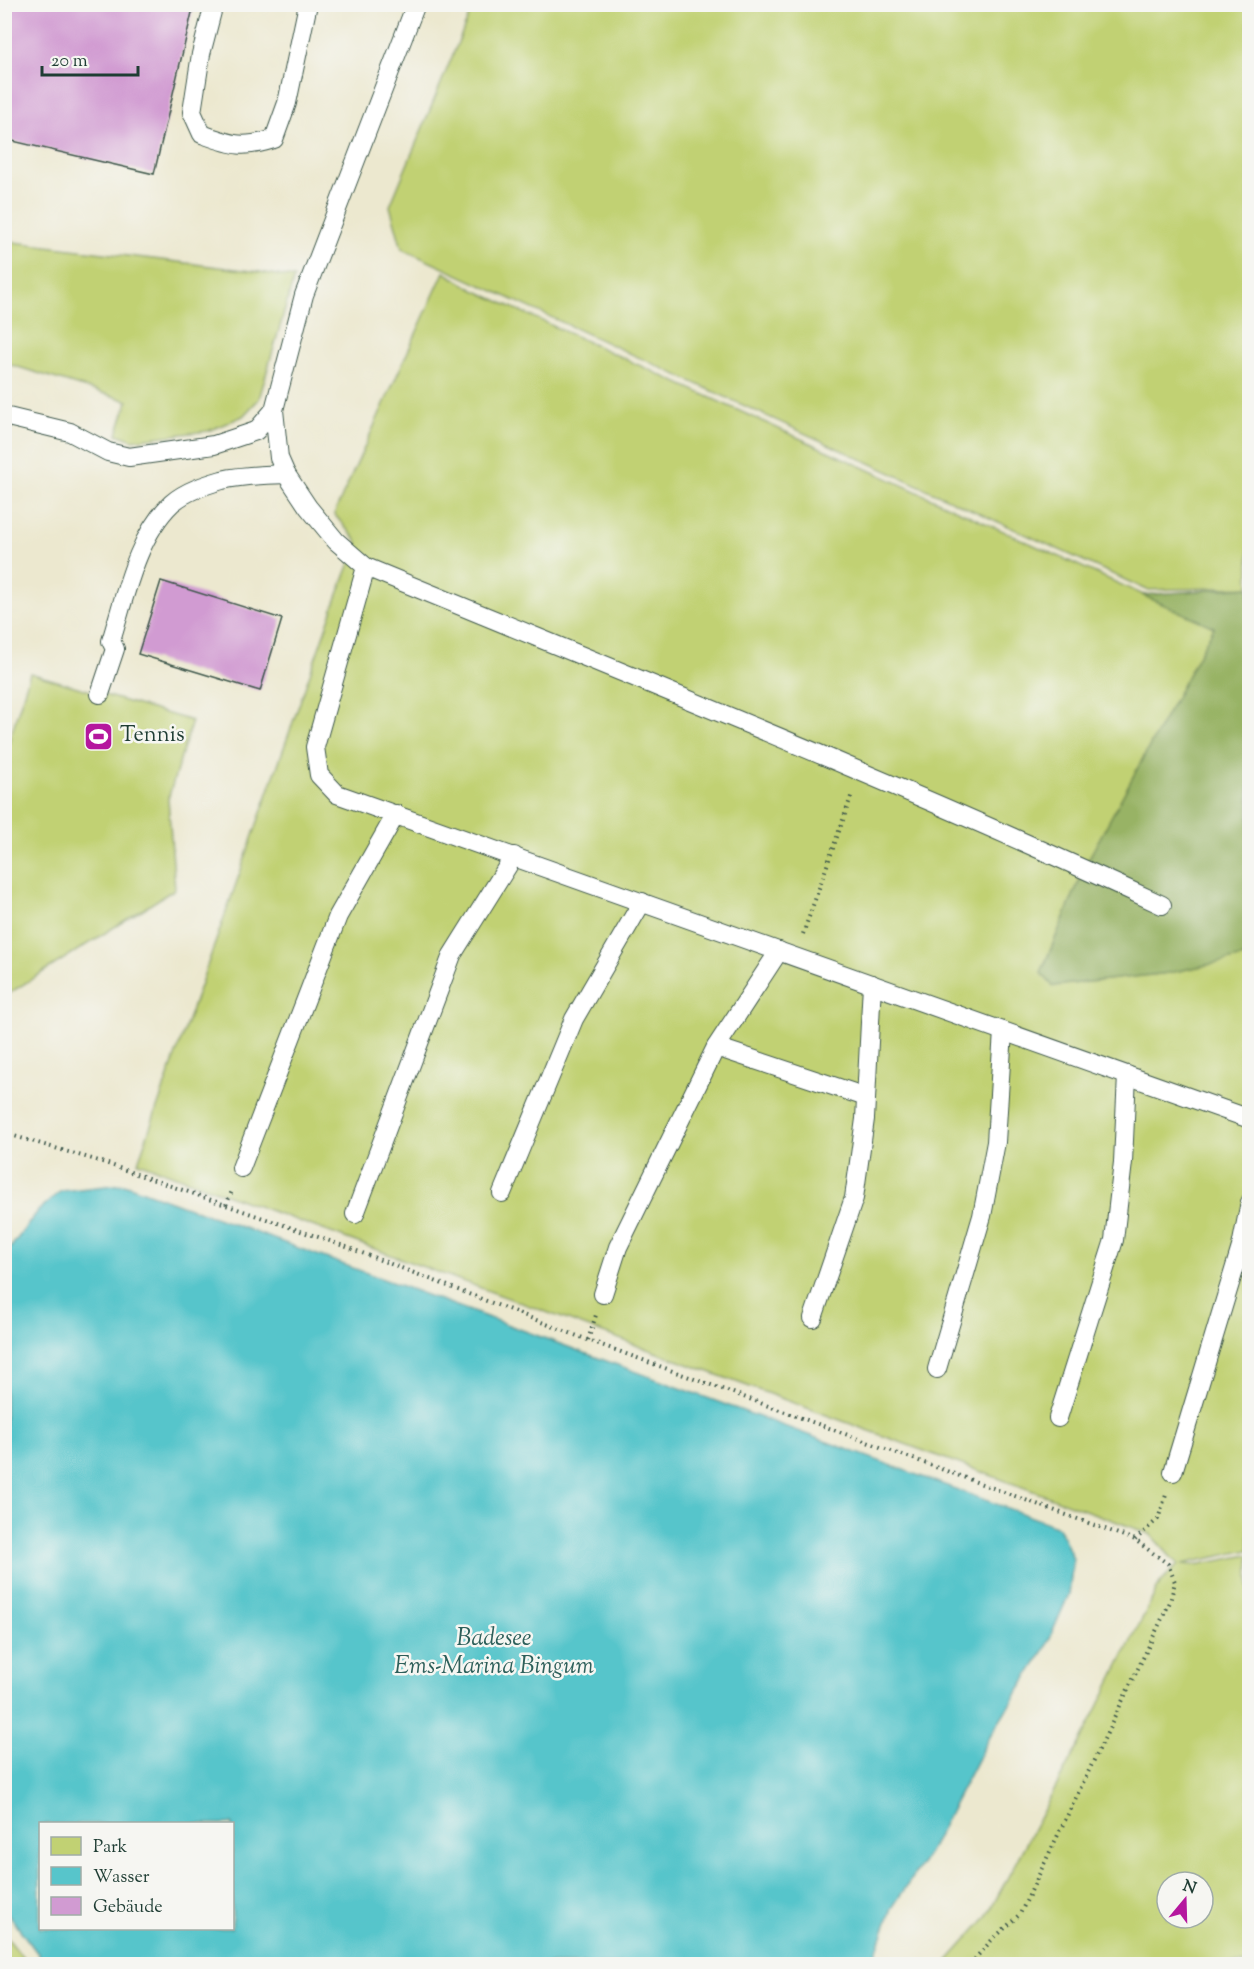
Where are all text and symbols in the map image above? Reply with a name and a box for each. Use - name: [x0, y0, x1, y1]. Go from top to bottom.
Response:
- scale bar: [42, 39, 138, 77]
- text: 20 m: [51, 49, 88, 75]
- sports icon: Tennis: [83, 720, 115, 752]
- place label: Tennis: [120, 720, 185, 752]
- water label: Badesee Ems-Marina Bingum: [394, 1622, 594, 1684]
- legend: [39, 1822, 234, 1930]
- text: Park: [93, 1835, 128, 1861]
- text: Wasser: [93, 1865, 150, 1891]
- north arrow: [1155, 1870, 1215, 1930]
- text: N: [1179, 1875, 1199, 1901]
- text: Gebäude: [93, 1895, 163, 1921]

